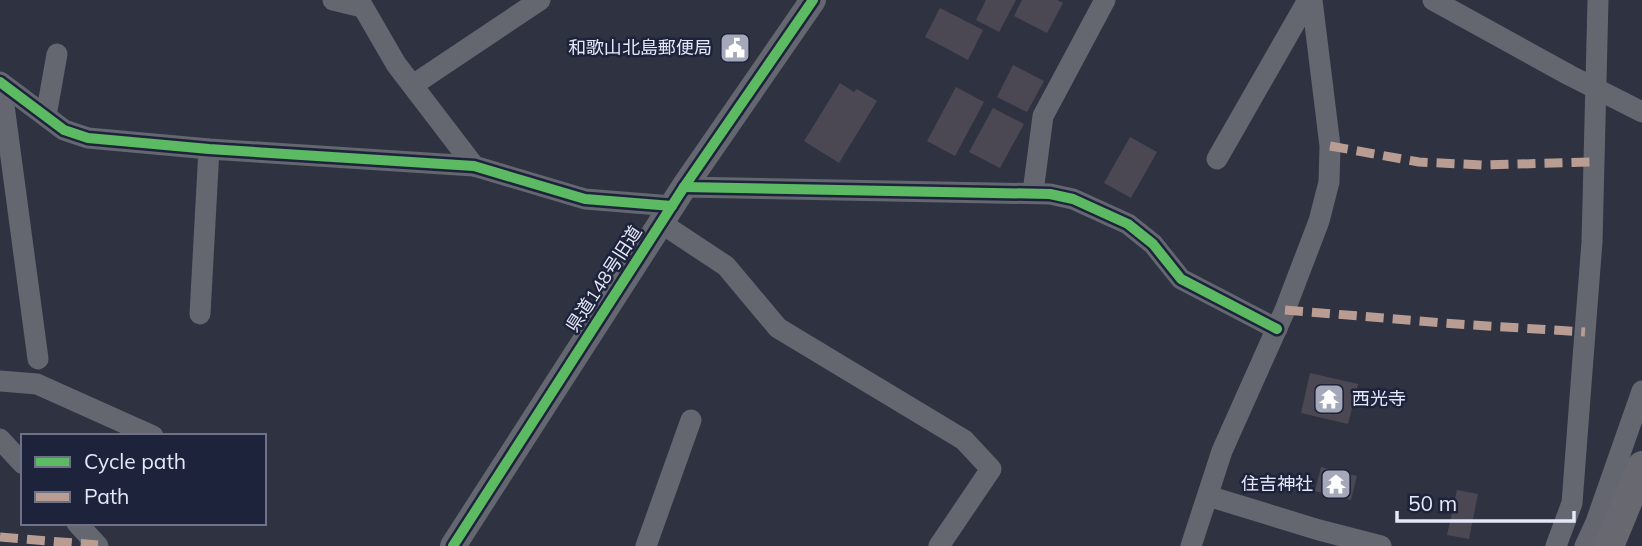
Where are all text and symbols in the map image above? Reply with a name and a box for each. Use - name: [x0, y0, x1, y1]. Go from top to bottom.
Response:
- public building icon: 和歌山北島郵便局: [718, 31, 752, 65]
- place label: 和歌山北島郵便局: [568, 36, 712, 59]
- street label: 県道148号旧道: [561, 221, 647, 336]
- temple icon: 西光寺: [1312, 382, 1346, 416]
- place label: 西光寺: [1352, 387, 1406, 410]
- legend: [21, 434, 266, 525]
- text: Cycle path: [84, 448, 186, 474]
- temple icon: 住吉神社: [1319, 467, 1353, 501]
- place label: 住吉神社: [1241, 472, 1313, 495]
- scale bar: [1397, 480, 1574, 524]
- text: Path: [84, 483, 129, 509]
- text: 50 m: [1408, 490, 1457, 516]

